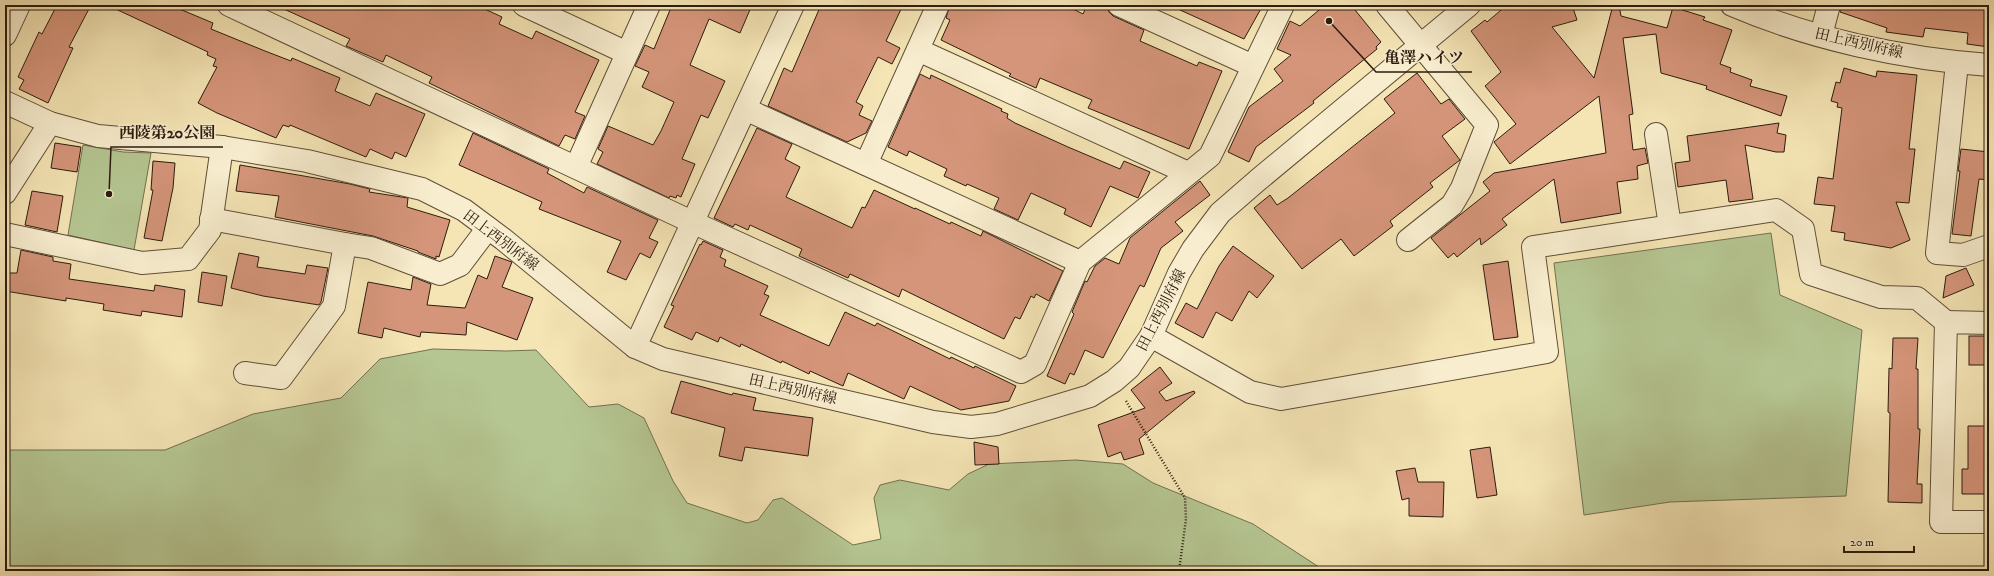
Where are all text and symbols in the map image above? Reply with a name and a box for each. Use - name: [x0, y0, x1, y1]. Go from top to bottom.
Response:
- street label: 田上西別府線: [1813, 24, 1905, 63]
- callout: 亀澤ハイツ: [1376, 44, 1472, 72]
- text: 亀澤ハイツ: [1384, 48, 1464, 68]
- callout: 西陵第20公園: [111, 119, 223, 147]
- text: 西陵第20公園: [119, 123, 215, 143]
- street label: 田上西別府線: [459, 206, 542, 275]
- street label: 田上西別府線: [1133, 266, 1190, 355]
- street label: 田上西別府線: [747, 370, 839, 409]
- scale bar: [1844, 528, 1914, 554]
- text: 20 m: [1850, 535, 1874, 550]

